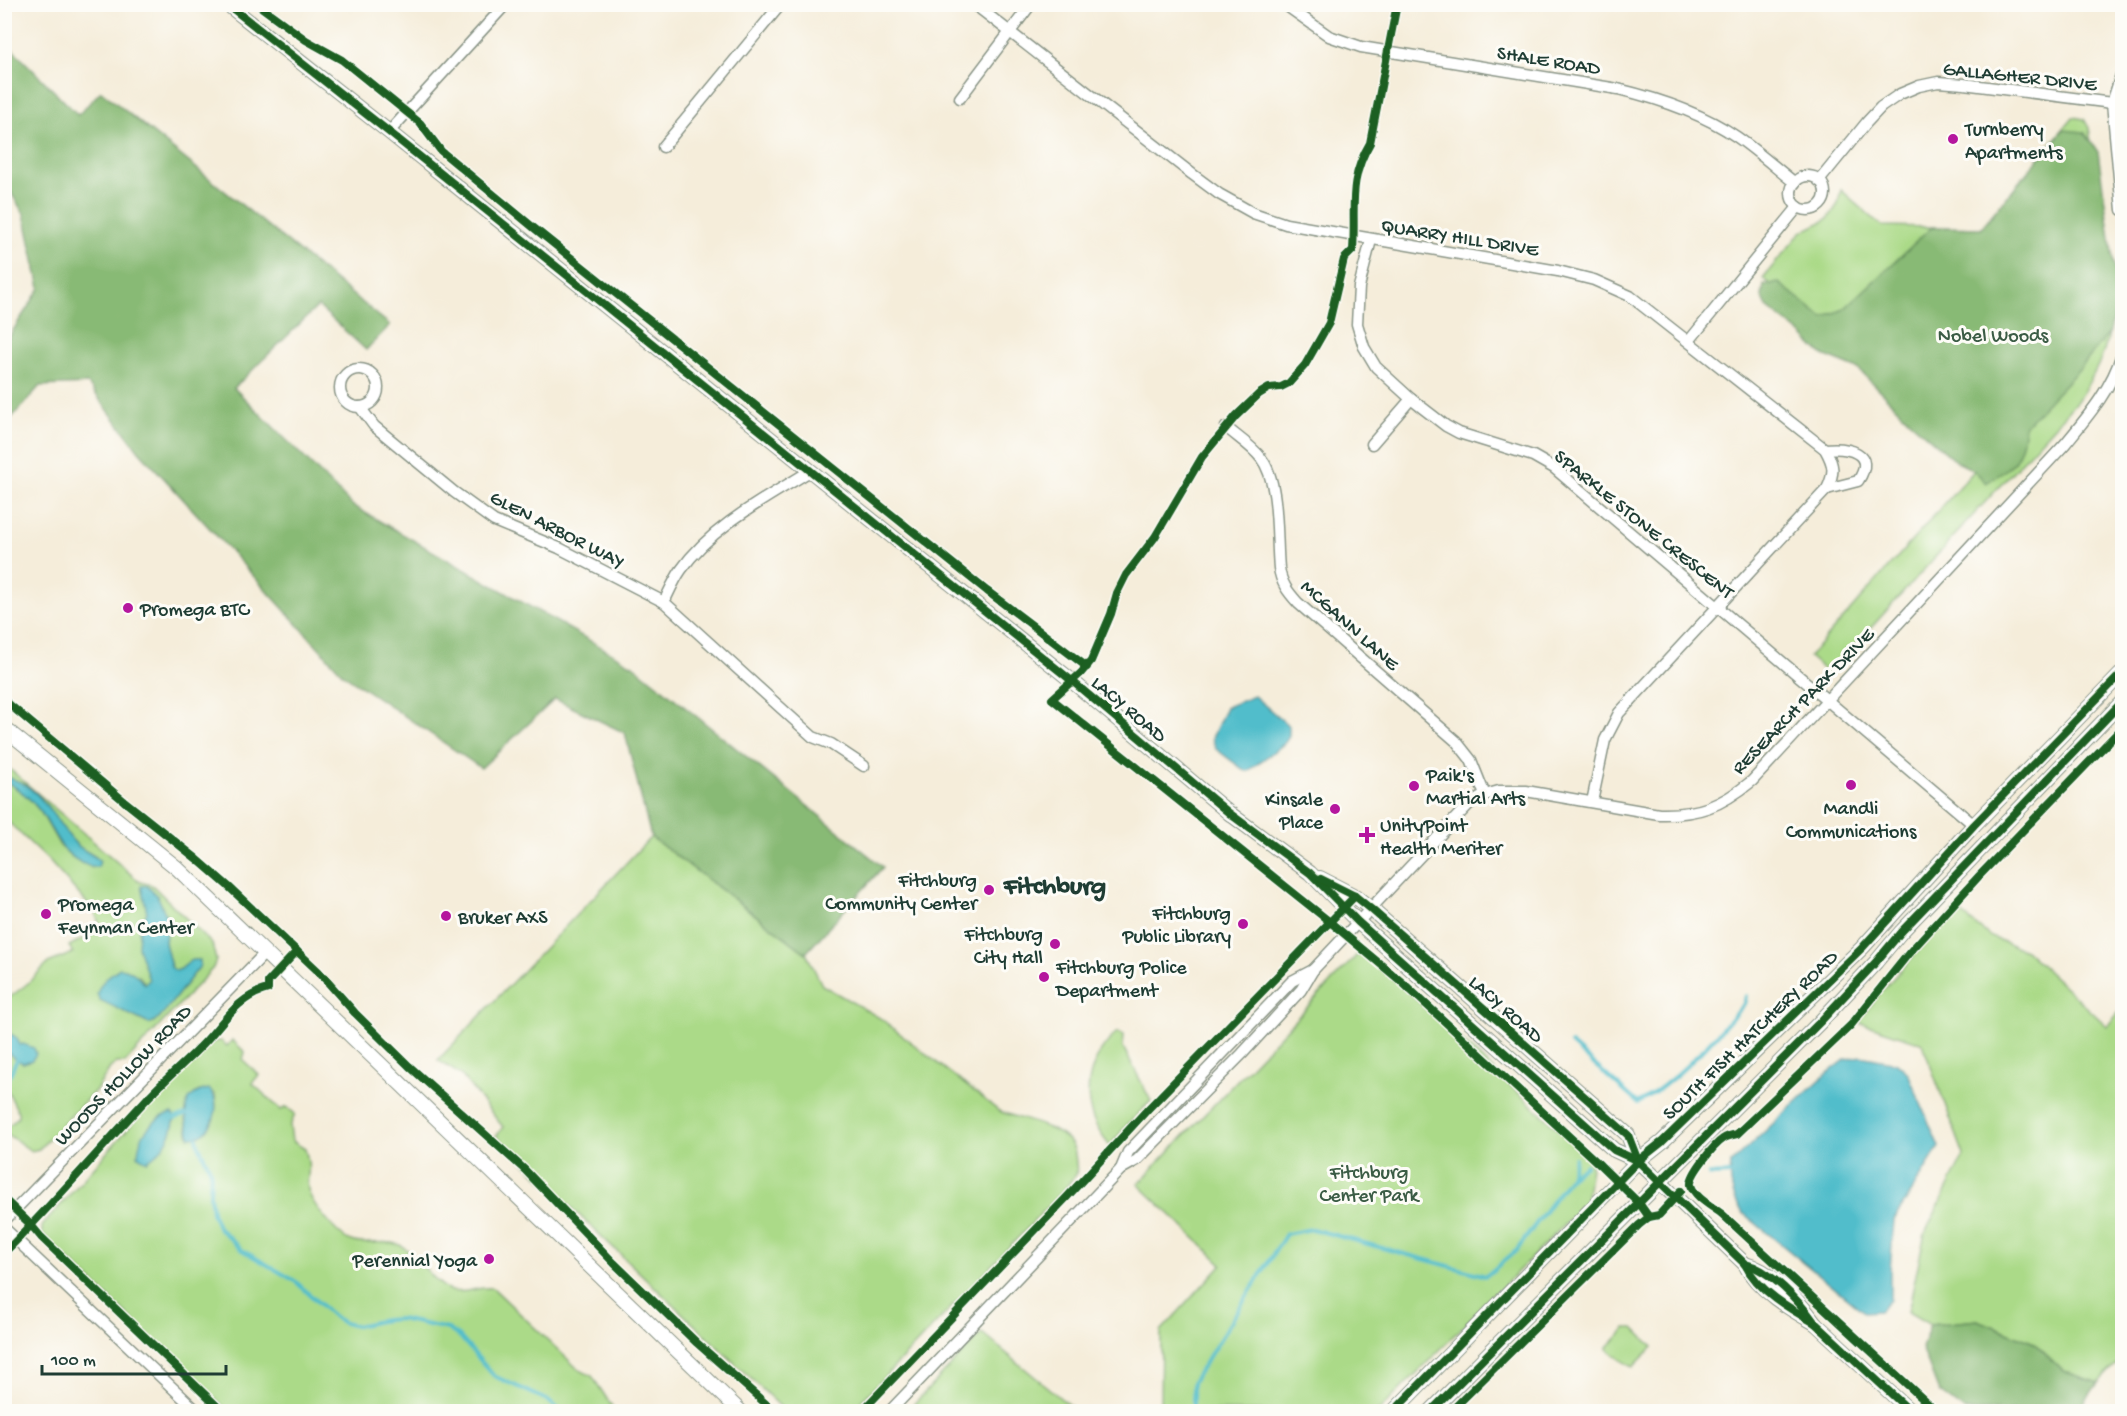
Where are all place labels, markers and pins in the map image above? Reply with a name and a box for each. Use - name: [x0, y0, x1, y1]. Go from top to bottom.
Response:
- place label: Turnberry Apartments: [1964, 120, 2063, 166]
- marker: Turnberry Apartments: [1946, 132, 1960, 146]
- place label: Promega BTC: [139, 600, 250, 623]
- marker: Promega BTC: [121, 601, 135, 615]
- place label: Paik's Martial Arts: [1425, 766, 1526, 812]
- marker: Mandli Communications: [1844, 778, 1858, 792]
- marker: Paik's Martial Arts: [1407, 779, 1421, 793]
- place label: Kinsale Place: [1265, 790, 1324, 836]
- place label: Mandli Communications: [1786, 799, 1917, 845]
- marker: Kinsale Place: [1328, 802, 1342, 816]
- place label: UnityPoint Health Meriter: [1380, 816, 1504, 862]
- marker: UnityPoint Health Meriter: [1358, 826, 1376, 844]
- place label: Fitchburg Community Center: [825, 871, 979, 917]
- marker: Fitchburg Community Center: [982, 883, 996, 897]
- place label: Promega Feynman Center: [57, 895, 196, 941]
- place label: Fitchburg Public Library: [1121, 904, 1231, 950]
- marker: Promega Feynman Center: [39, 907, 53, 921]
- place label: Bruker AXS: [457, 908, 548, 931]
- marker: Bruker AXS: [439, 909, 453, 923]
- marker: Fitchburg Public Library: [1236, 917, 1250, 931]
- place label: Fitchburg City Hall: [963, 925, 1043, 971]
- marker: Fitchburg City Hall: [1048, 937, 1062, 951]
- place label: Fitchburg Police Department: [1054, 958, 1187, 1004]
- marker: Fitchburg Police Department: [1037, 970, 1051, 984]
- place label: Perennial Yoga: [352, 1251, 478, 1274]
- marker: Perennial Yoga: [482, 1252, 496, 1266]

